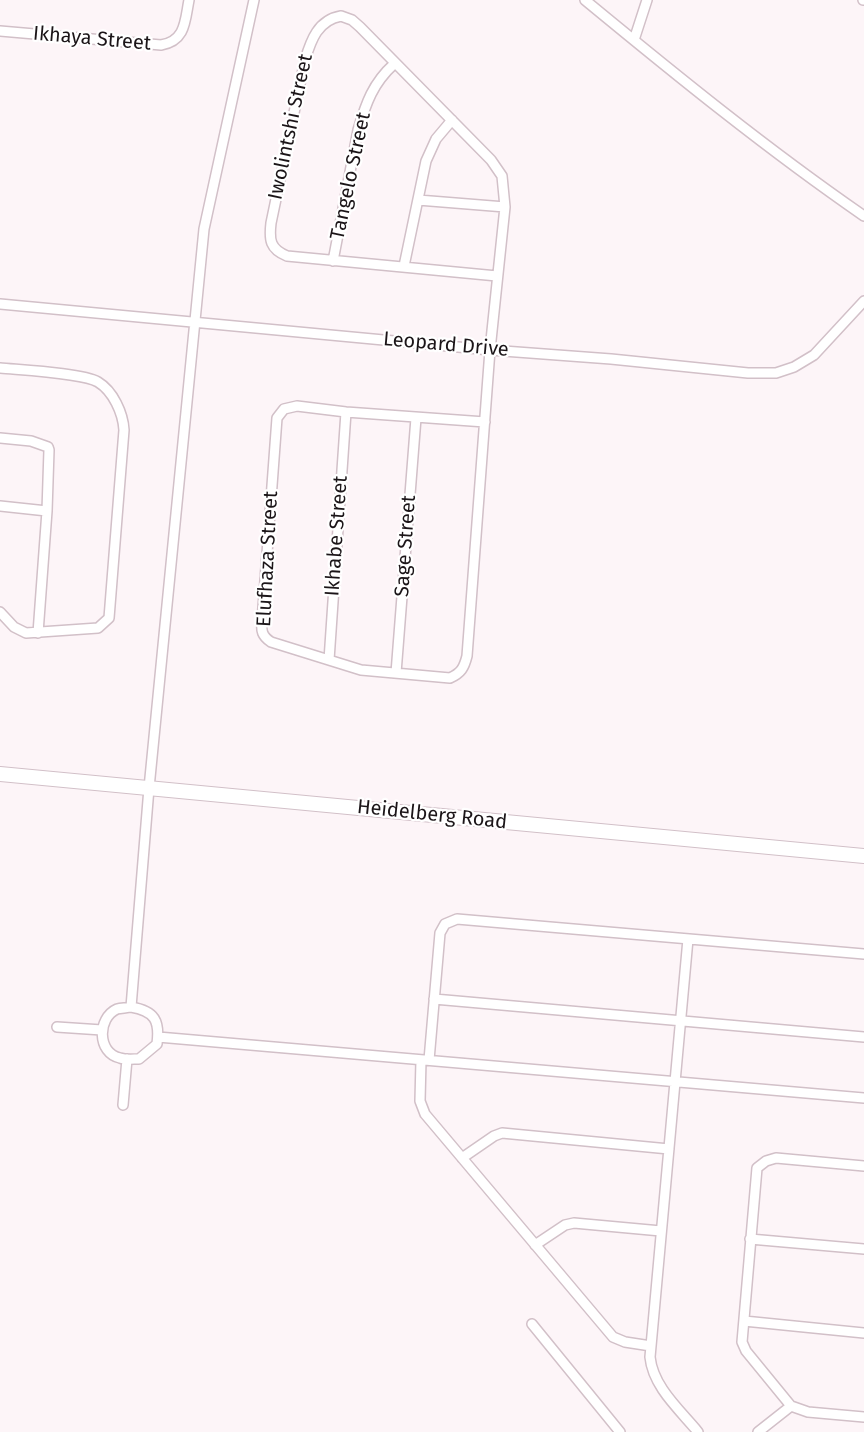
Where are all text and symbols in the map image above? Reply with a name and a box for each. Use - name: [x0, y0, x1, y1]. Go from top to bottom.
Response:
- street label: Ikhaya Street: [32, 22, 152, 56]
- street label: Iwolintshi Street: [264, 52, 318, 202]
- street label: Tangelo Street: [326, 110, 376, 242]
- street label: Leopard Drive: [382, 328, 510, 362]
- street label: Ikhabe Street: [321, 475, 353, 597]
- street label: Elufhaza Street: [252, 490, 284, 628]
- street label: Sage Street: [390, 494, 422, 598]
- street label: Heidelberg Road: [356, 795, 508, 835]

